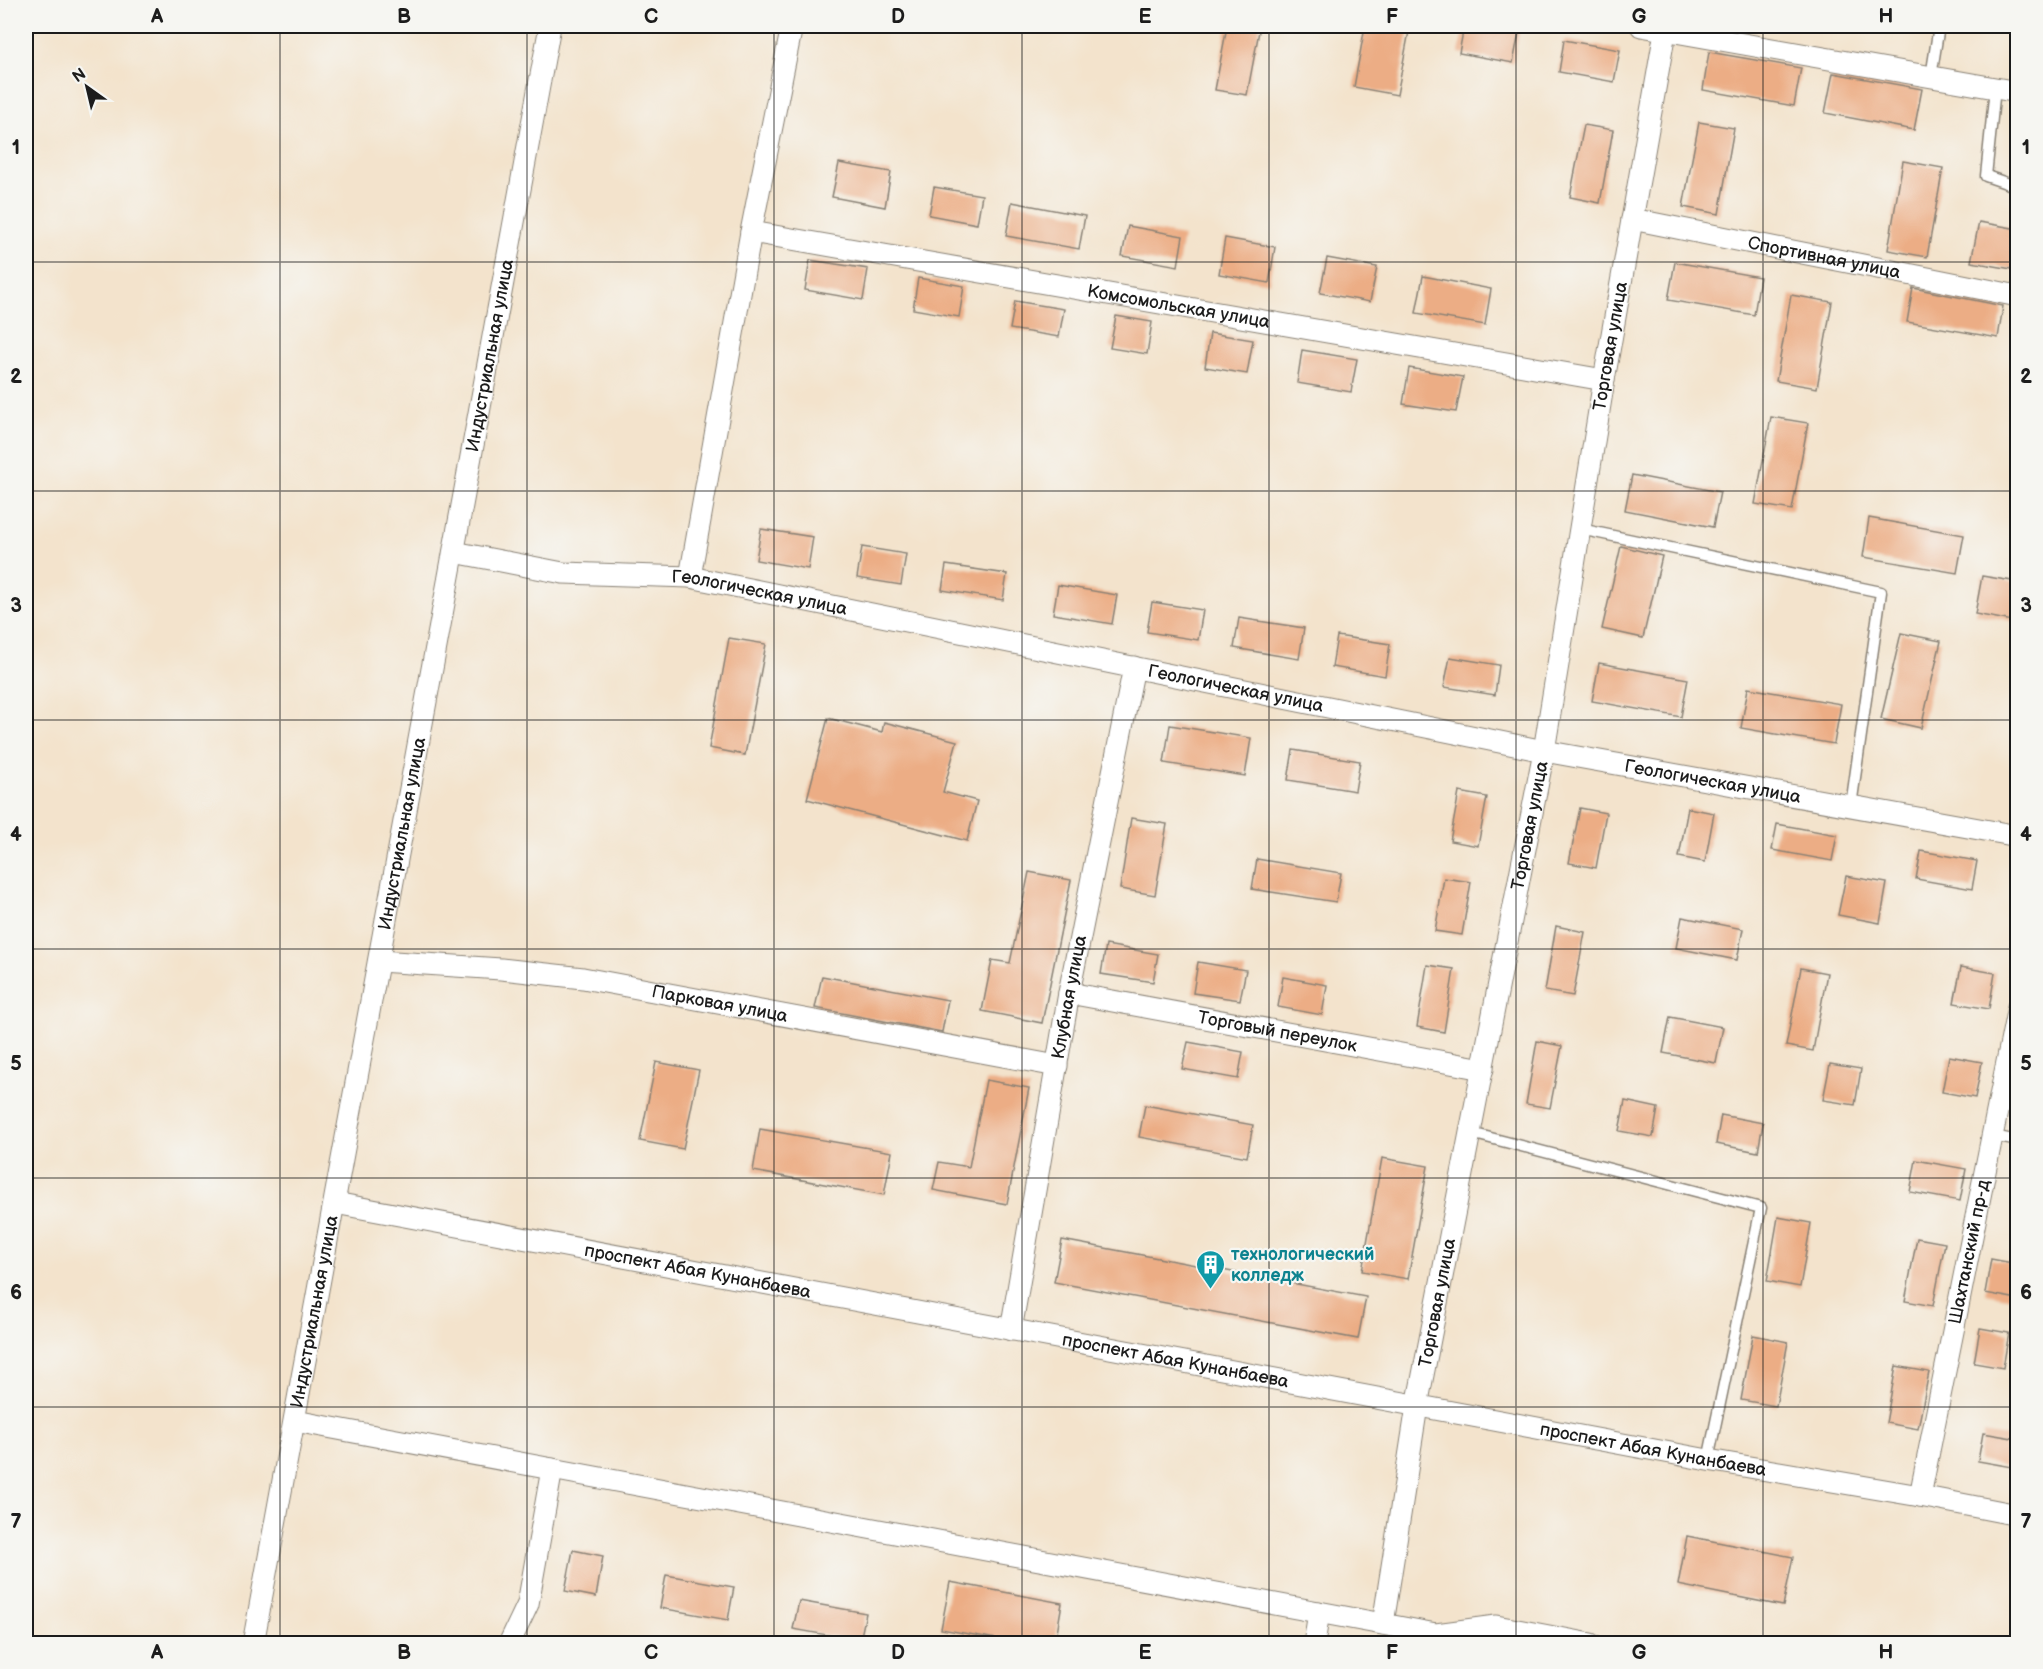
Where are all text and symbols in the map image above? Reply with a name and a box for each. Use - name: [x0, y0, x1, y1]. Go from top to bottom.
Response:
- text: A: [150, 5, 164, 29]
- text: B: [397, 5, 411, 29]
- text: C: [644, 5, 658, 29]
- text: D: [891, 5, 905, 29]
- text: E: [1139, 5, 1152, 29]
- text: F: [1386, 5, 1398, 29]
- text: G: [1632, 5, 1647, 29]
- text: H: [1879, 5, 1893, 29]
- north arrow: [57, 57, 117, 117]
- text: N: [69, 65, 90, 87]
- text: 1: [12, 136, 20, 160]
- text: 1: [2022, 136, 2030, 160]
- street label: Спортивная улица: [1746, 232, 1903, 283]
- street label: Индустриальная улица: [462, 257, 518, 454]
- street label: Торговая улица: [1589, 280, 1632, 412]
- street label: Комсомольская улица: [1086, 281, 1272, 333]
- text: 2: [10, 365, 22, 389]
- text: 2: [2020, 365, 2032, 389]
- street label: Геологическая улица: [671, 566, 849, 620]
- text: 3: [10, 594, 22, 618]
- text: 3: [2020, 594, 2032, 618]
- street label: Геологическая улица: [1146, 661, 1326, 717]
- street label: Индустриальная улица: [374, 735, 430, 932]
- street label: Геологическая улица: [1623, 756, 1803, 808]
- street label: Торговая улица: [1507, 759, 1553, 892]
- text: 4: [10, 823, 22, 847]
- text: 4: [2020, 823, 2032, 847]
- street label: Клубная улица: [1048, 933, 1091, 1061]
- street label: Парковая улица: [650, 981, 790, 1027]
- street label: Торговый переулок: [1196, 1007, 1359, 1057]
- text: 5: [10, 1052, 22, 1076]
- text: 5: [2020, 1052, 2032, 1076]
- street label: Шахтанский пр-д: [1945, 1178, 1994, 1326]
- street label: Индустриальная улица: [287, 1213, 343, 1410]
- street label: Торговая улица: [1415, 1236, 1460, 1369]
- street label: проспект Абая Кунанбаева: [583, 1240, 813, 1303]
- place label: технологический колледж: [1231, 1244, 1374, 1286]
- building icon: технологический колледж: [1194, 1248, 1226, 1290]
- text: 6: [10, 1281, 22, 1305]
- text: 6: [2020, 1281, 2032, 1305]
- street label: проспект Абая Кунанбаева: [1060, 1329, 1291, 1392]
- street label: проспект Абая Кунанбаева: [1538, 1419, 1768, 1481]
- text: 7: [10, 1510, 22, 1534]
- text: 7: [2020, 1510, 2032, 1534]
- text: A: [150, 1641, 164, 1665]
- text: B: [397, 1641, 411, 1665]
- text: C: [644, 1641, 658, 1665]
- text: D: [891, 1641, 905, 1665]
- text: E: [1139, 1641, 1152, 1665]
- text: F: [1386, 1641, 1398, 1665]
- text: G: [1632, 1641, 1647, 1665]
- text: H: [1879, 1641, 1893, 1665]

